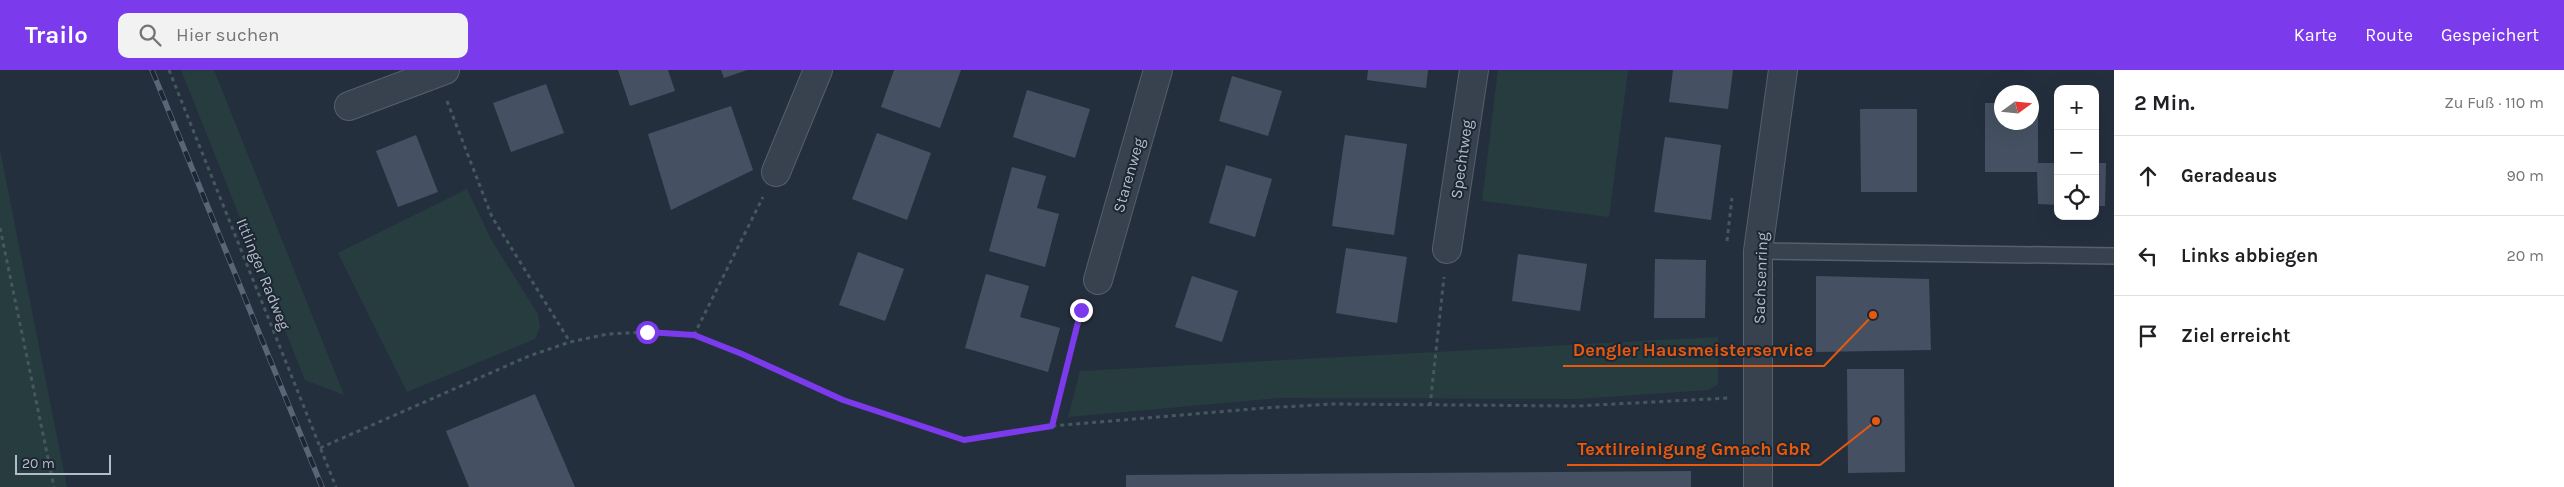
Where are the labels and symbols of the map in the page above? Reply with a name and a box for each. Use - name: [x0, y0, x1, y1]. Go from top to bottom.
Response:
- north arrow: [1994, 85, 2039, 130]
- street label: Spechtweg: [1447, 118, 1476, 200]
- street label: Starenweg: [1109, 136, 1148, 215]
- street label: Ittlinger Radweg: [232, 215, 295, 333]
- street label: Sachsenring: [1749, 232, 1772, 324]
- route end: [1070, 299, 1093, 322]
- route start: [636, 321, 659, 344]
- callout: Dengler Hausmeisterservice: [1563, 333, 1824, 366]
- text: Dengler Hausmeisterservice: [1573, 339, 1813, 361]
- callout: Textilreinigung Gmach GbR: [1567, 432, 1820, 465]
- text: Textilreinigung Gmach GbR: [1577, 438, 1811, 460]
- scale bar: [15, 452, 111, 475]

